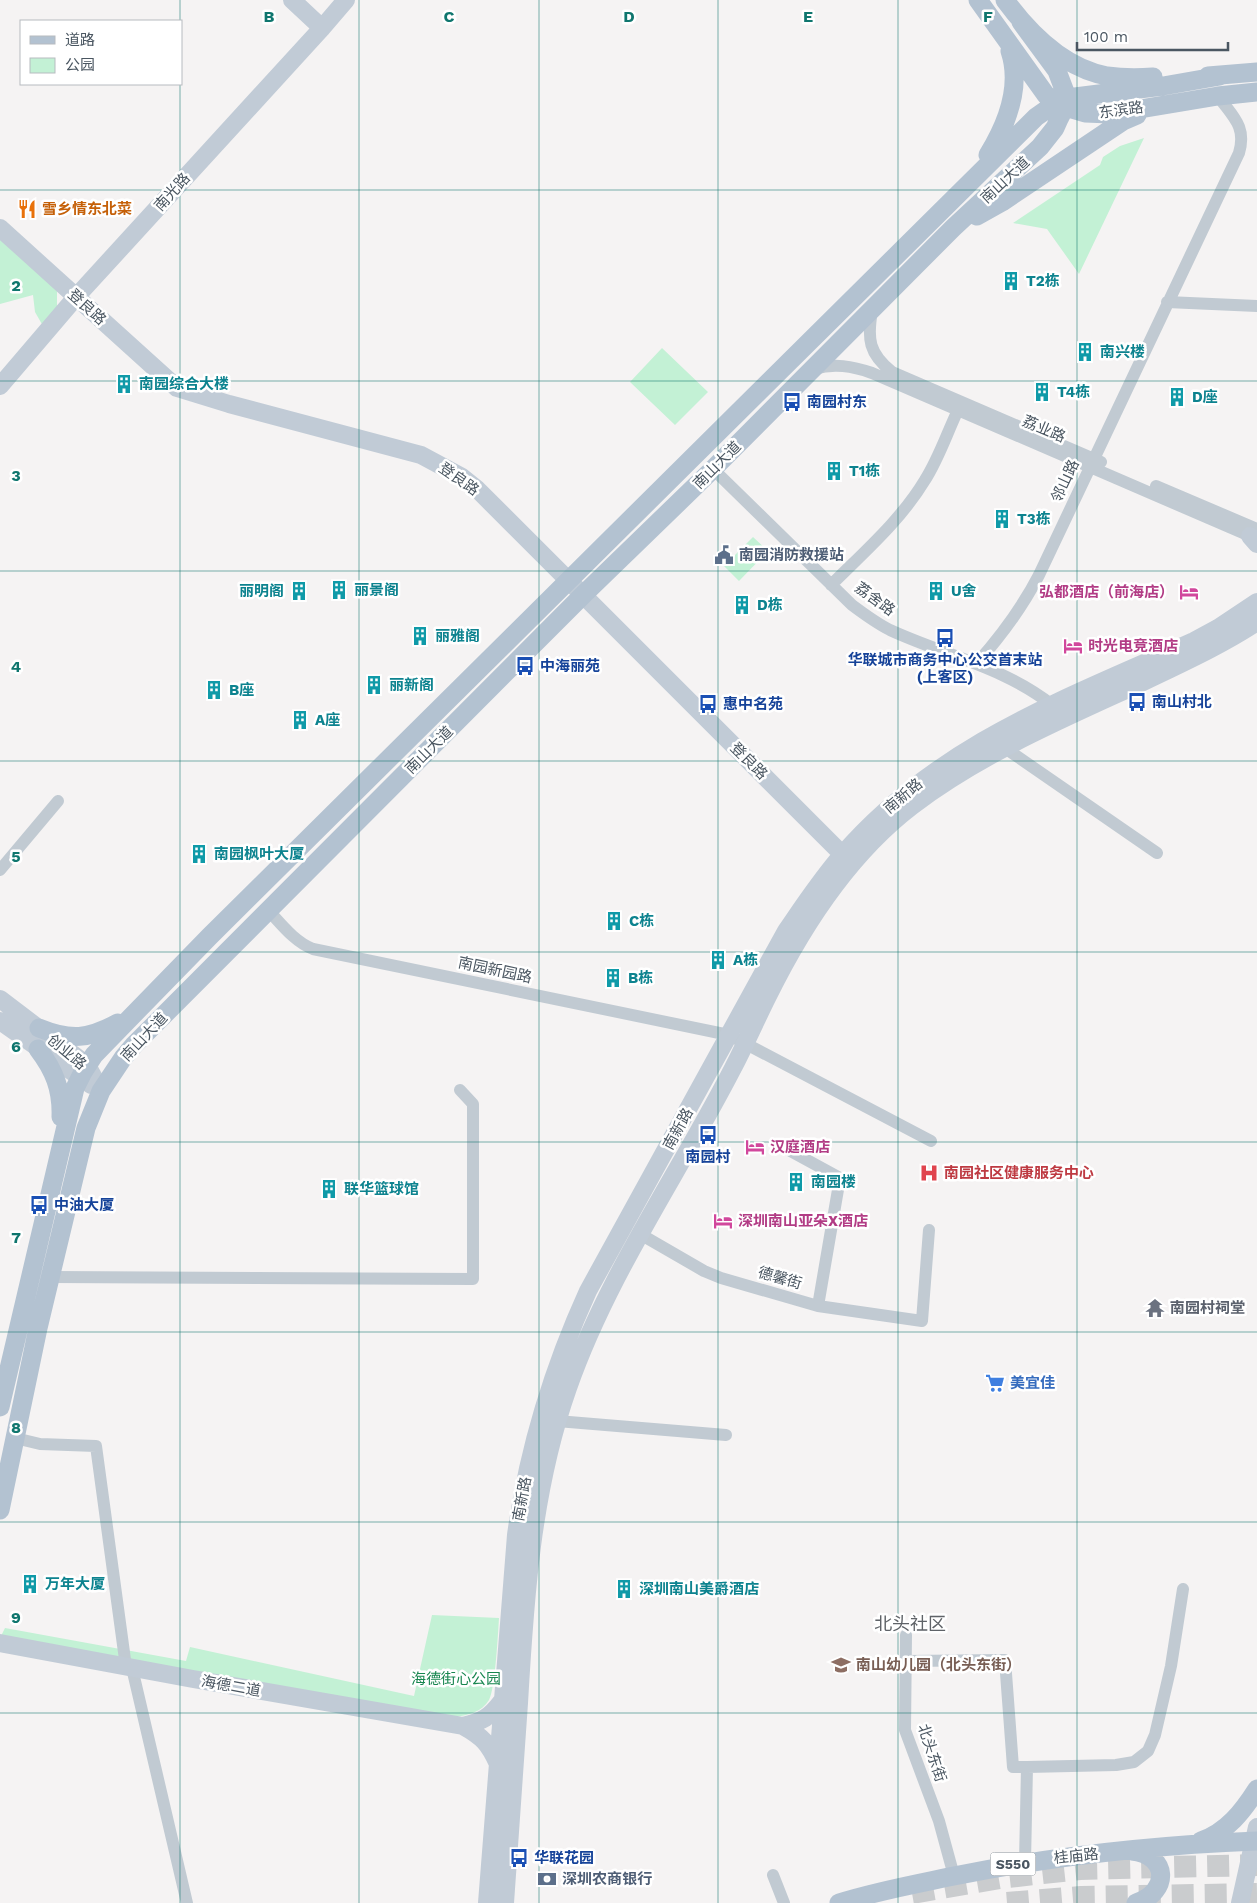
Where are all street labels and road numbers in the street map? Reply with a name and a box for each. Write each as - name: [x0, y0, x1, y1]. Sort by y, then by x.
- street label: 东滨路: [1097, 98, 1145, 122]
- street label: 南山大道: [977, 153, 1033, 207]
- street label: 南光路: [150, 169, 194, 215]
- street label: 登良路: [64, 285, 110, 329]
- street label: 荔业路: [1020, 412, 1068, 446]
- street label: 南山大道: [689, 437, 745, 493]
- street label: 邻山路: [1047, 457, 1083, 505]
- street label: 登良路: [435, 459, 483, 499]
- street label: 荔舍路: [852, 578, 898, 620]
- street label: 南山大道: [401, 722, 457, 778]
- street label: 登良路: [727, 739, 771, 783]
- street label: 南新路: [880, 775, 926, 817]
- street label: 南园新园路: [456, 953, 534, 987]
- street label: 南山大道: [117, 1009, 171, 1065]
- street label: 创业路: [44, 1031, 90, 1073]
- street label: 南新路: [659, 1105, 697, 1153]
- street label: 德馨街: [756, 1263, 804, 1293]
- street label: 南新路: [509, 1475, 535, 1523]
- street label: 海德二道: [200, 1672, 262, 1700]
- street label: 北头东街: [914, 1722, 950, 1784]
- street label: 桂庙路: [1053, 1845, 1099, 1867]
- road number: S550: [990, 1852, 1036, 1876]

